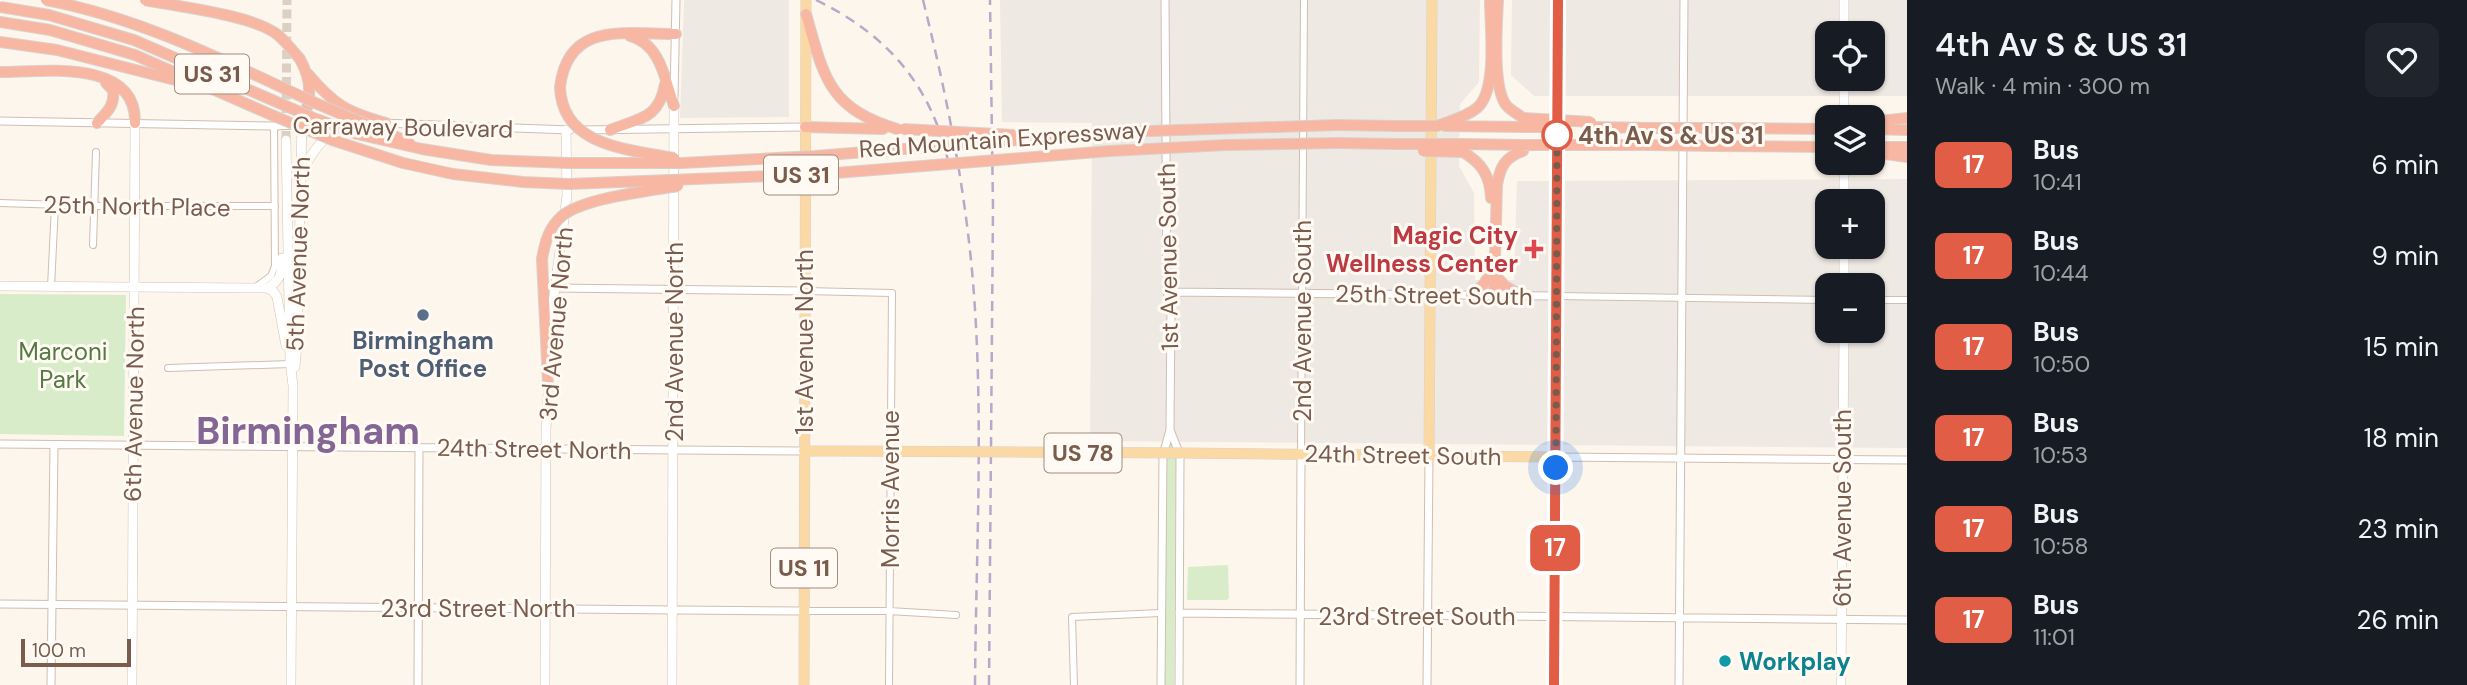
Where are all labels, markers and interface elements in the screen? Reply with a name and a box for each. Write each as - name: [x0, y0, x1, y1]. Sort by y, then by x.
- map controls: [1815, 21, 1885, 343]
- button: locate: [1815, 21, 1885, 91]
- text: 4th Av S & US 31: [1935, 23, 2188, 66]
- button: heart: [2365, 23, 2439, 97]
- road number: US 31: [175, 54, 249, 94]
- text: Walk · 4 min · 300 m: [1935, 71, 2150, 101]
- button: layers: [1815, 105, 1885, 175]
- street label: Carraway Boulevard: [292, 110, 514, 144]
- street label: Red Mountain Expressway: [858, 113, 1148, 165]
- marker: 4th Av S & US 31: [1542, 120, 1572, 150]
- place label: 4th Av S & US 31: [1578, 120, 1763, 151]
- text: Bus: [2033, 133, 2079, 167]
- text: 6 min: [2371, 148, 2439, 182]
- text: 17: [1963, 149, 1984, 180]
- street label: 5th Avenue North: [279, 156, 317, 352]
- road number: US 31: [764, 156, 838, 194]
- street label: 1st Avenue South: [1151, 163, 1185, 351]
- text: 10:41: [2033, 167, 2082, 197]
- street label: 25th North Place: [43, 189, 231, 223]
- button: +: [1815, 189, 1885, 259]
- street label: 2nd Avenue South: [1287, 220, 1318, 422]
- place label: Magic City Wellness Center: [1326, 220, 1519, 279]
- text: Bus: [2033, 224, 2079, 258]
- street label: 3rd Avenue North: [532, 226, 580, 422]
- marker: Magic City Wellness Center: [1524, 239, 1544, 259]
- text: 9 min: [2371, 239, 2439, 273]
- text: 17: [1963, 240, 1984, 271]
- street label: 2nd Avenue North: [659, 242, 690, 442]
- street label: 1st Avenue North: [789, 249, 820, 435]
- text: 10:44: [2033, 258, 2088, 288]
- button: −: [1815, 273, 1885, 343]
- street label: 25th Street South: [1335, 278, 1533, 312]
- street label: 6th Avenue North: [117, 306, 151, 502]
- marker: Birmingham Post Office: [415, 307, 431, 323]
- text: Bus: [2033, 315, 2079, 349]
- place label: Birmingham Post Office: [352, 325, 494, 384]
- text: 15 min: [2364, 330, 2439, 364]
- text: 17: [1963, 331, 1984, 362]
- park label: Marconi Park: [18, 336, 108, 395]
- text: 10:50: [2033, 349, 2090, 379]
- district label: Birmingham: [196, 406, 420, 456]
- text: Bus: [2033, 406, 2079, 440]
- street label: 6th Avenue South: [1827, 409, 1858, 607]
- street label: Morris Avenue: [875, 410, 906, 568]
- text: 18 min: [2364, 421, 2439, 455]
- text: 17: [1963, 422, 1984, 453]
- street label: 24th Street North: [436, 432, 632, 466]
- road number: US 78: [1044, 433, 1122, 472]
- street label: 24th Street South: [1304, 438, 1502, 472]
- text: 10:53: [2033, 440, 2088, 470]
- your location: [1538, 450, 1573, 485]
- text: Bus: [2033, 497, 2079, 531]
- text: 23 min: [2357, 512, 2439, 546]
- text: 17: [1963, 513, 1984, 544]
- line badge: 17: [1524, 525, 1586, 571]
- text: 10:58: [2033, 531, 2089, 561]
- text: 17: [1544, 532, 1566, 563]
- road number: US 11: [771, 548, 837, 588]
- text: Bus: [2033, 588, 2079, 622]
- street label: 23rd Street North: [380, 593, 576, 624]
- street label: 23rd Street South: [1318, 601, 1516, 632]
- text: 26 min: [2356, 603, 2439, 637]
- text: 17: [1963, 604, 1984, 635]
- text: 11:01: [2033, 622, 2075, 652]
- scale bar: [21, 636, 131, 668]
- text: 100 m: [32, 638, 86, 663]
- place label: Workplay: [1739, 646, 1851, 677]
- marker: Workplay: [1717, 653, 1733, 669]

